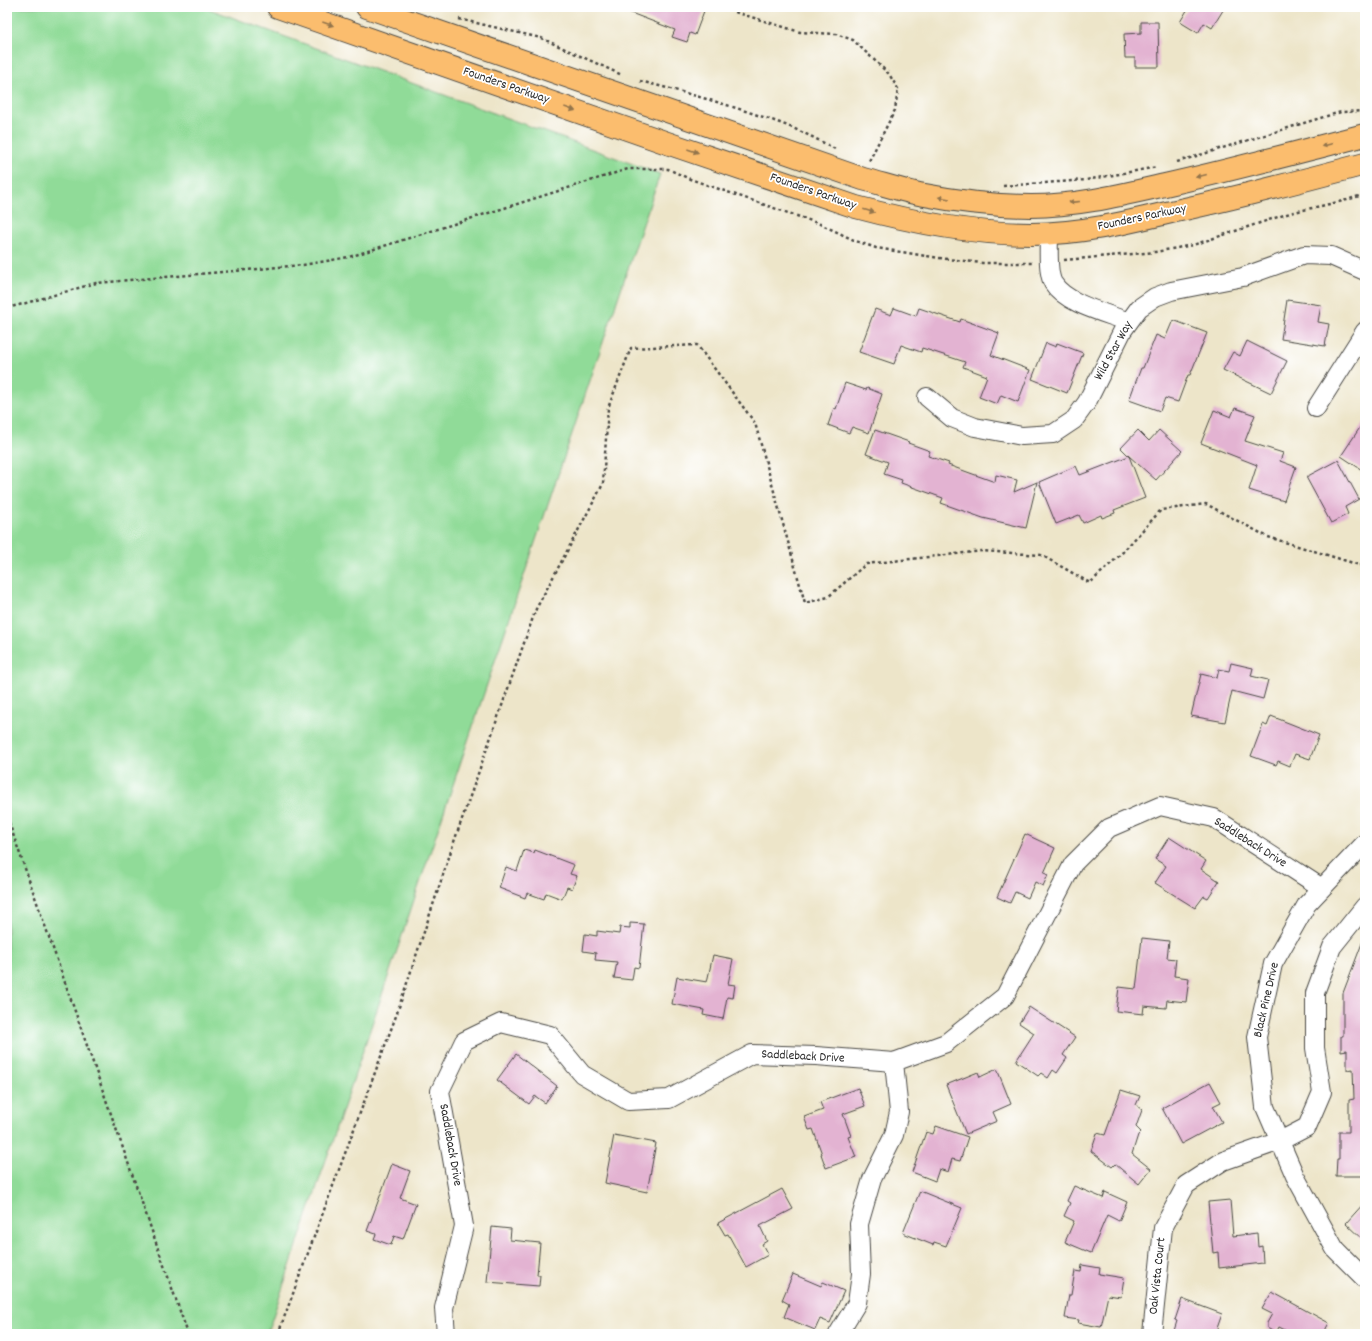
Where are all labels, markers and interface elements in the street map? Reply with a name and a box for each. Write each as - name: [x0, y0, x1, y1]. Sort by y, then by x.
- one-way arrow: [323, 22, 335, 28]
- street label: Founders Parkway: [460, 62, 552, 110]
- one-way arrow: [565, 106, 577, 112]
- one-way arrow: [1321, 142, 1333, 148]
- one-way arrow: [687, 149, 699, 155]
- street label: Founders Parkway: [767, 168, 859, 216]
- one-way arrow: [1195, 173, 1207, 179]
- one-way arrow: [938, 195, 950, 201]
- one-way arrow: [1068, 199, 1080, 206]
- street label: Founders Parkway: [1096, 199, 1189, 237]
- one-way arrow: [863, 208, 876, 214]
- street label: Wild Star Way: [1090, 317, 1138, 384]
- street label: Saddleback Drive: [1210, 813, 1291, 873]
- street label: Black Pine Drive: [1249, 960, 1285, 1040]
- street label: Saddleback Drive: [761, 1045, 845, 1069]
- street label: Saddleback Drive: [433, 1102, 467, 1188]
- street label: Oak Vista Court: [1145, 1236, 1172, 1315]

